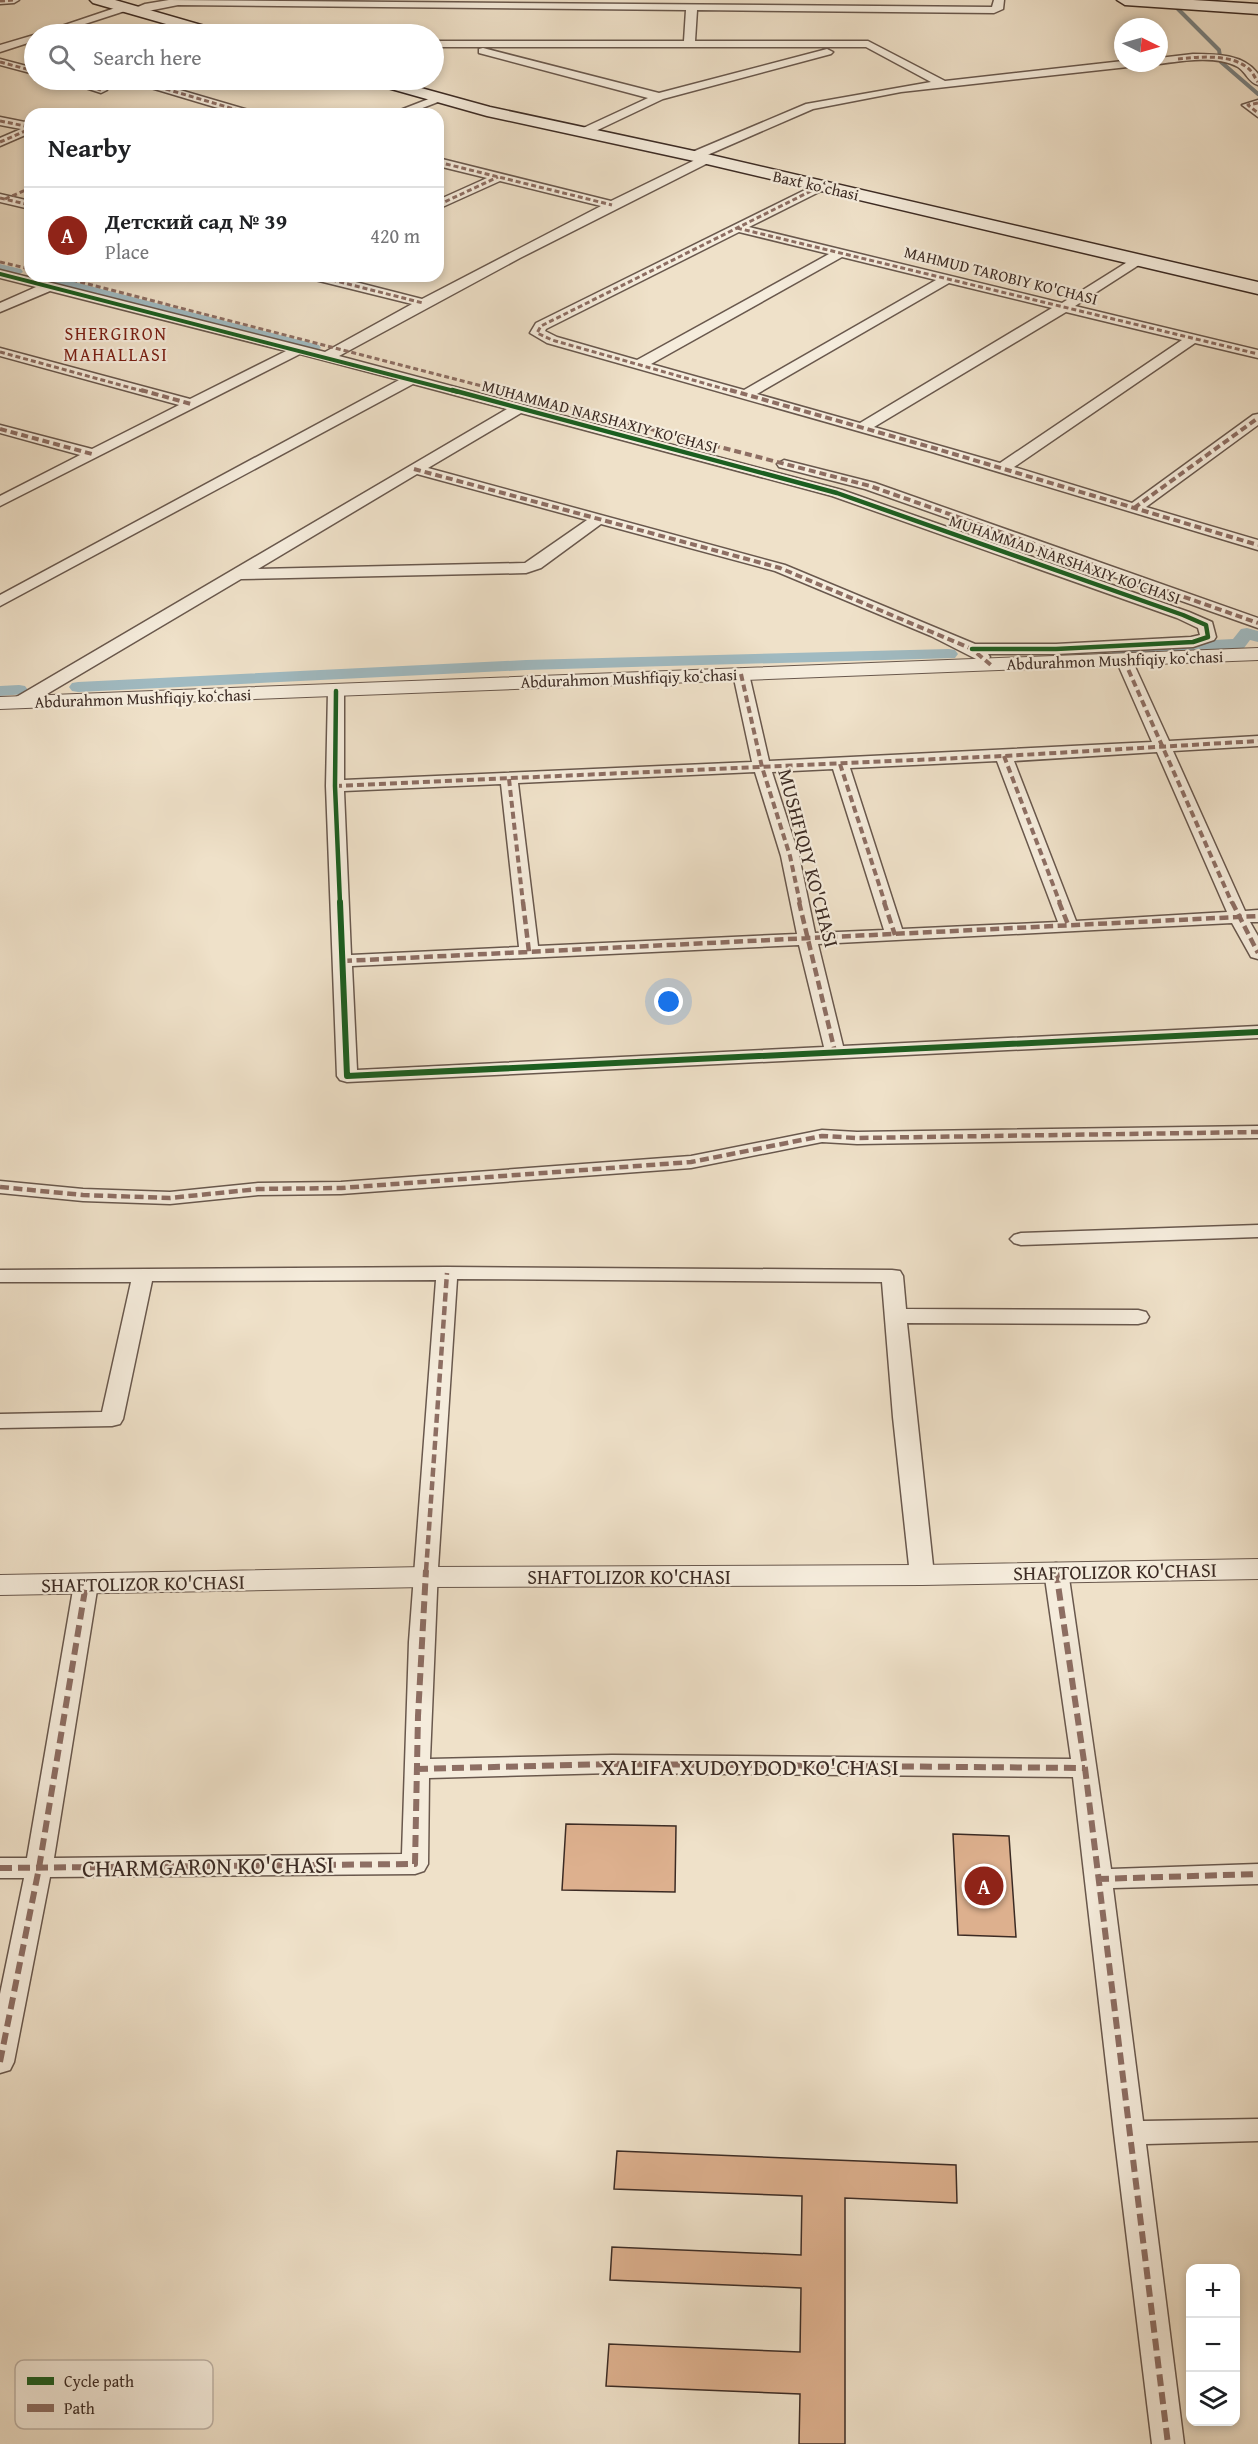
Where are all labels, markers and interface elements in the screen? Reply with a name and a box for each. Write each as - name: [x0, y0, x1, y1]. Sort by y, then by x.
- north arrow: [1114, 18, 1168, 72]
- search box: [24, 24, 444, 90]
- icon: search: [45, 41, 78, 74]
- text: Search here: [93, 41, 202, 73]
- text: Nearby: [48, 128, 131, 167]
- street label: Baxt koʻchasi: [771, 163, 862, 207]
- text: Детский сад № 39: [105, 205, 287, 237]
- text: A: [61, 221, 74, 250]
- text: 420 m: [370, 221, 420, 250]
- text: Place: [105, 237, 149, 266]
- street label: MAHMUD TAROBIY KO'CHASI: [902, 239, 1100, 311]
- district label: SHERGIRON MAHALLASI: [64, 320, 168, 368]
- street label: MUHAMMAD NARSHAXIY KO'CHASI: [479, 373, 721, 459]
- street label: MUHAMMAD NARSHAXIY KO'CHASI: [946, 508, 1184, 610]
- street label: Abdurahmon Mushfiqiy koʻchasi: [1006, 644, 1224, 676]
- street label: Abdurahmon Mushfiqiy koʻchasi: [520, 662, 738, 694]
- street label: Abdurahmon Mushfiqiy koʻchasi: [34, 682, 252, 714]
- street label: MUSHFIQIY KO'CHASI: [771, 765, 847, 951]
- your location: [654, 987, 683, 1016]
- street label: SHAFTOLIZOR KO'CHASI: [1013, 1555, 1217, 1587]
- street label: SHAFTOLIZOR KO'CHASI: [527, 1562, 731, 1591]
- street label: SHAFTOLIZOR KO'CHASI: [41, 1567, 245, 1599]
- street label: XALIFA XUDOYDOD KO'CHASI: [601, 1749, 899, 1784]
- street label: CHARMGARON KO'CHASI: [82, 1846, 334, 1886]
- pin: A: [964, 1864, 1004, 1908]
- map controls: [1186, 2264, 1240, 2426]
- button: +: [1186, 2264, 1240, 2318]
- button: −: [1186, 2318, 1240, 2372]
- legend: [15, 2360, 213, 2429]
- text: Cycle path: [64, 2369, 134, 2393]
- button: layers: [1186, 2372, 1240, 2426]
- text: Path: [64, 2396, 95, 2420]

